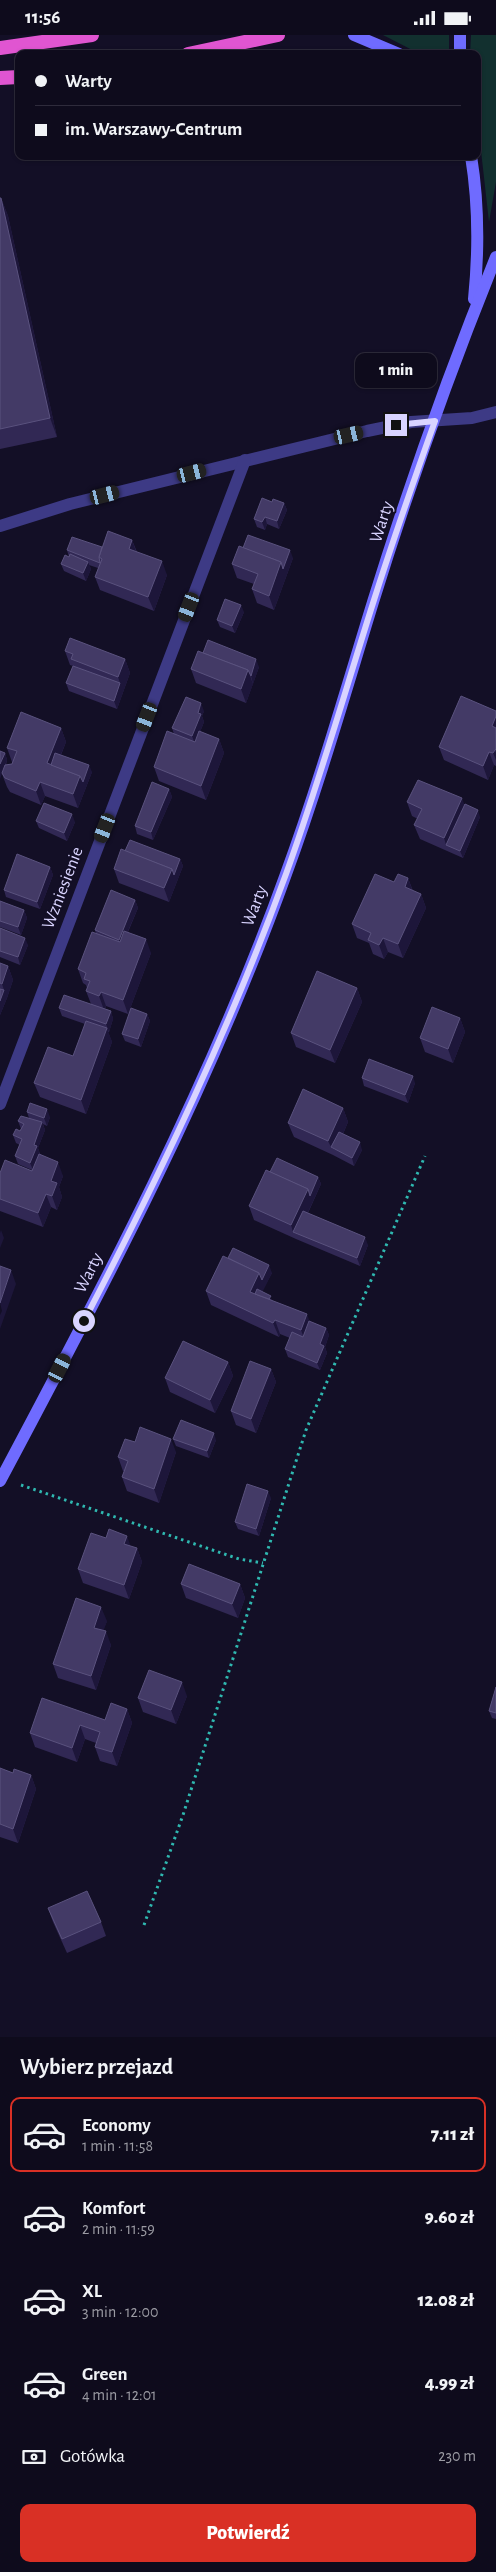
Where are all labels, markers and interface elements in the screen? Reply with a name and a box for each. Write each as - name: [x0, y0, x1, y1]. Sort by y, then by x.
- text: 11:56: [25, 8, 60, 27]
- text: Warty: [65, 72, 112, 91]
- text: im. Warszawy-Centrum: [65, 120, 242, 139]
- callout: 1 min: [355, 353, 437, 387]
- text: 1 min: [379, 362, 413, 378]
- route end: [385, 414, 407, 436]
- car: [332, 424, 365, 446]
- car: [175, 462, 208, 484]
- car: [88, 484, 121, 506]
- street label: Warty: [367, 499, 397, 545]
- car: [176, 590, 201, 624]
- car: [134, 700, 159, 734]
- car: [92, 811, 117, 845]
- street label: Wzniesienie: [39, 845, 87, 931]
- street label: Warty: [239, 883, 271, 929]
- street label: Warty: [71, 1250, 107, 1296]
- route start: [73, 1310, 95, 1332]
- car: [46, 1351, 73, 1385]
- text: Wybierz przejazd: [20, 2056, 173, 2078]
- icon: car: [22, 2112, 67, 2157]
- text: Economy: [82, 2116, 151, 2135]
- text: 7.11 zł: [431, 2125, 474, 2144]
- text: 1 min · 11:58: [82, 2138, 153, 2154]
- icon: car: [22, 2195, 67, 2240]
- text: Komfort: [82, 2199, 146, 2218]
- text: 9.60 zł: [425, 2208, 474, 2227]
- text: 2 min · 11:59: [82, 2221, 155, 2237]
- icon: car: [22, 2278, 67, 2323]
- text: XL: [82, 2282, 102, 2301]
- text: 12.08 zł: [418, 2291, 474, 2310]
- text: 3 min · 12:00: [82, 2304, 158, 2320]
- icon: car: [22, 2361, 67, 2406]
- text: Green: [82, 2365, 128, 2384]
- text: 4.99 zł: [425, 2374, 474, 2393]
- text: 4 min · 12:01: [82, 2387, 157, 2403]
- icon: cash: [20, 2443, 48, 2471]
- text: Gotówka: [60, 2447, 125, 2466]
- text: 230 m: [438, 2448, 476, 2464]
- button: Potwierdź: [20, 2504, 476, 2562]

